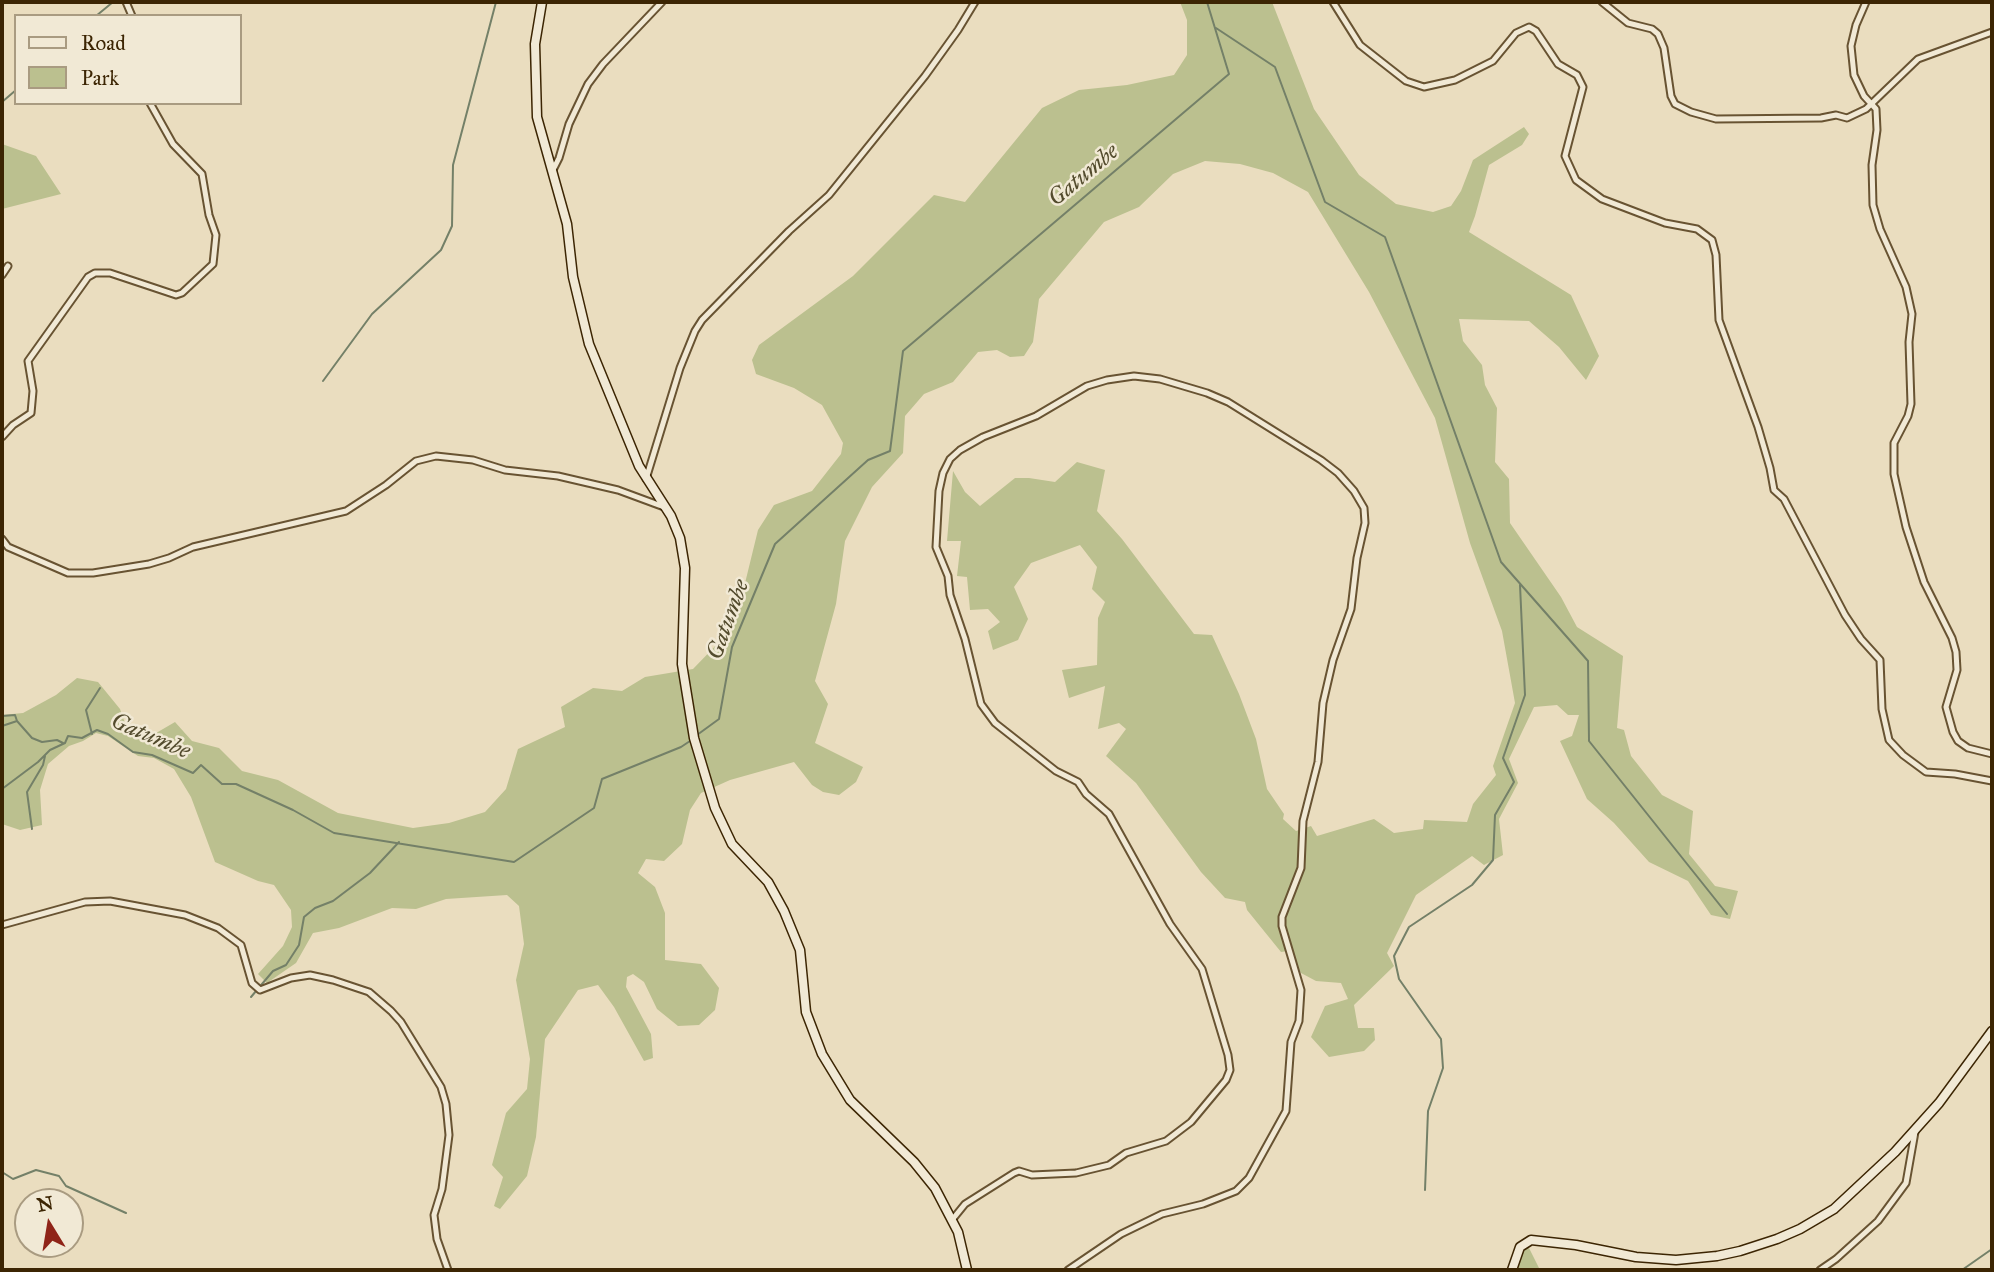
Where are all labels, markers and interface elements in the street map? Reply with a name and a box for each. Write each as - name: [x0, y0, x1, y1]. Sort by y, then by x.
- legend: [14, 14, 242, 105]
- text: Road: [81, 30, 126, 56]
- text: Park: [81, 65, 119, 91]
- water label: Gatumbe: [1043, 139, 1125, 213]
- water label: Gatumbe: [702, 576, 756, 664]
- water label: Gatumbe: [106, 708, 194, 766]
- north arrow: [14, 1188, 84, 1258]
- text: N: [35, 1191, 55, 1217]

